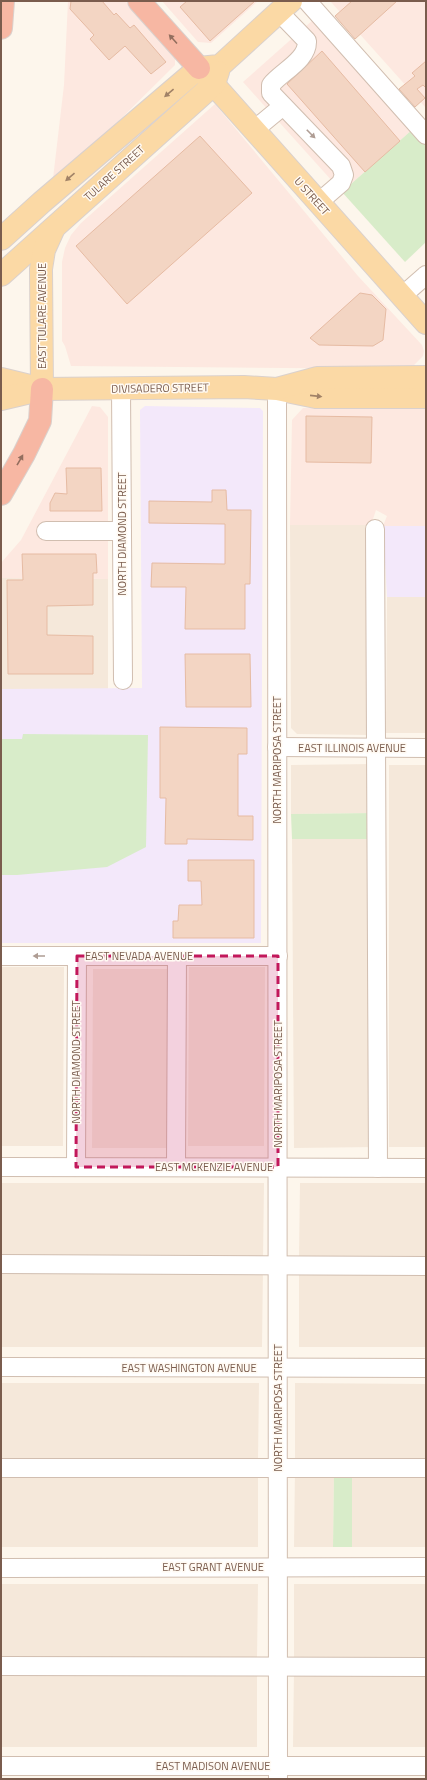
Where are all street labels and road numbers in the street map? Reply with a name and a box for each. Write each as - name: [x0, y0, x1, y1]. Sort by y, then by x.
- street label: TULARE STREET: [80, 141, 148, 205]
- street label: U STREET: [291, 174, 333, 219]
- street label: EAST TULARE AVENUE: [34, 263, 50, 369]
- street label: DIVISADERO STREET: [111, 379, 209, 397]
- street label: NORTH DIAMOND STREET: [114, 472, 130, 596]
- street label: NORTH MARIPOSA STREET: [269, 696, 285, 824]
- street label: EAST ILLINOIS AVENUE: [298, 740, 406, 756]
- street label: EAST NEVADA AVENUE: [85, 948, 193, 964]
- street label: NORTH DIAMOND STREET: [68, 1000, 84, 1124]
- street label: NORTH MARIPOSA STREET: [270, 1020, 286, 1148]
- street label: EAST MCKENZIE AVENUE: [155, 1159, 273, 1175]
- street label: NORTH MARIPOSA STREET: [270, 1344, 286, 1472]
- street label: EAST WASHINGTON AVENUE: [121, 1360, 257, 1376]
- street label: EAST GRANT AVENUE: [162, 1559, 264, 1575]
- street label: EAST MADISON AVENUE: [156, 1758, 270, 1774]

